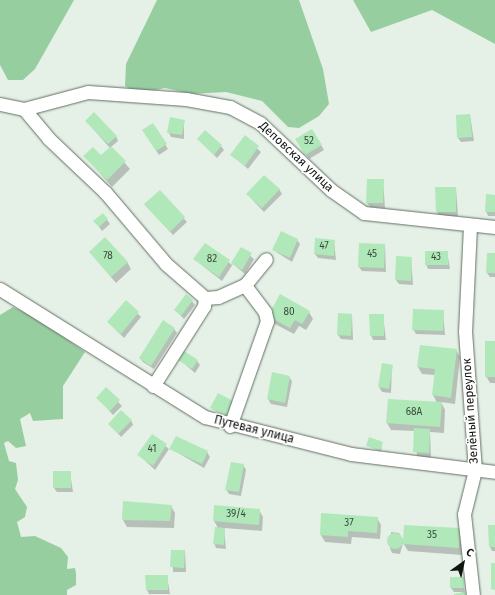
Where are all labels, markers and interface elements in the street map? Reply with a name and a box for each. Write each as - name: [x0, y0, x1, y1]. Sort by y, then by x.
- street label: Деповская улица: [256, 119, 336, 195]
- house number: 52: [304, 136, 314, 148]
- house number: 47: [319, 241, 329, 253]
- house number: 45: [367, 249, 377, 261]
- house number: 78: [103, 251, 113, 263]
- house number: 43: [431, 252, 441, 264]
- house number: 82: [207, 254, 217, 266]
- house number: 80: [283, 307, 295, 319]
- street label: Зелёный переулок: [460, 358, 482, 464]
- house number: 68А: [406, 407, 422, 419]
- street label: Путевая улица: [212, 413, 296, 447]
- house number: 41: [147, 444, 157, 456]
- house number: 39/4: [226, 509, 246, 521]
- house number: 37: [344, 518, 354, 530]
- house number: 35: [427, 530, 437, 542]
- north arrow: [443, 543, 483, 583]
- text: С: [464, 545, 476, 560]

